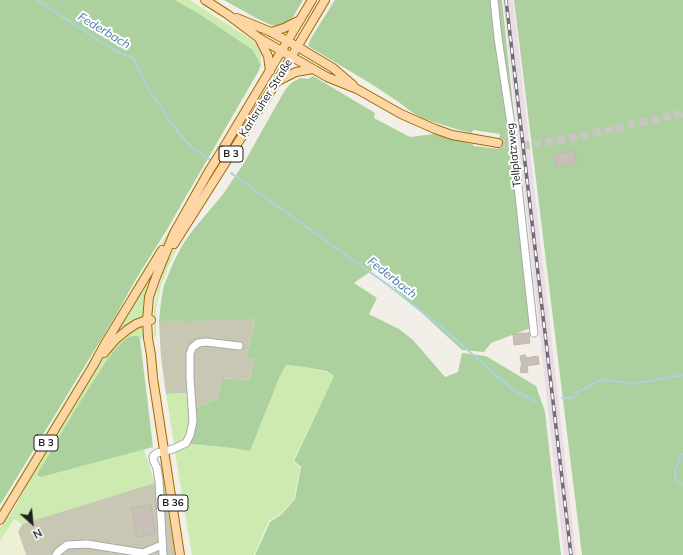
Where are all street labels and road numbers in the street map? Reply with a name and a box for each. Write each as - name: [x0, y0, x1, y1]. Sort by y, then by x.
- street label: Karlsruher Straße: [237, 57, 295, 139]
- street label: Tellplatzweg: [504, 122, 524, 188]
- road number: B 3: [219, 146, 243, 162]
- road number: B 3: [34, 435, 58, 451]
- road number: B 36: [158, 495, 188, 511]

